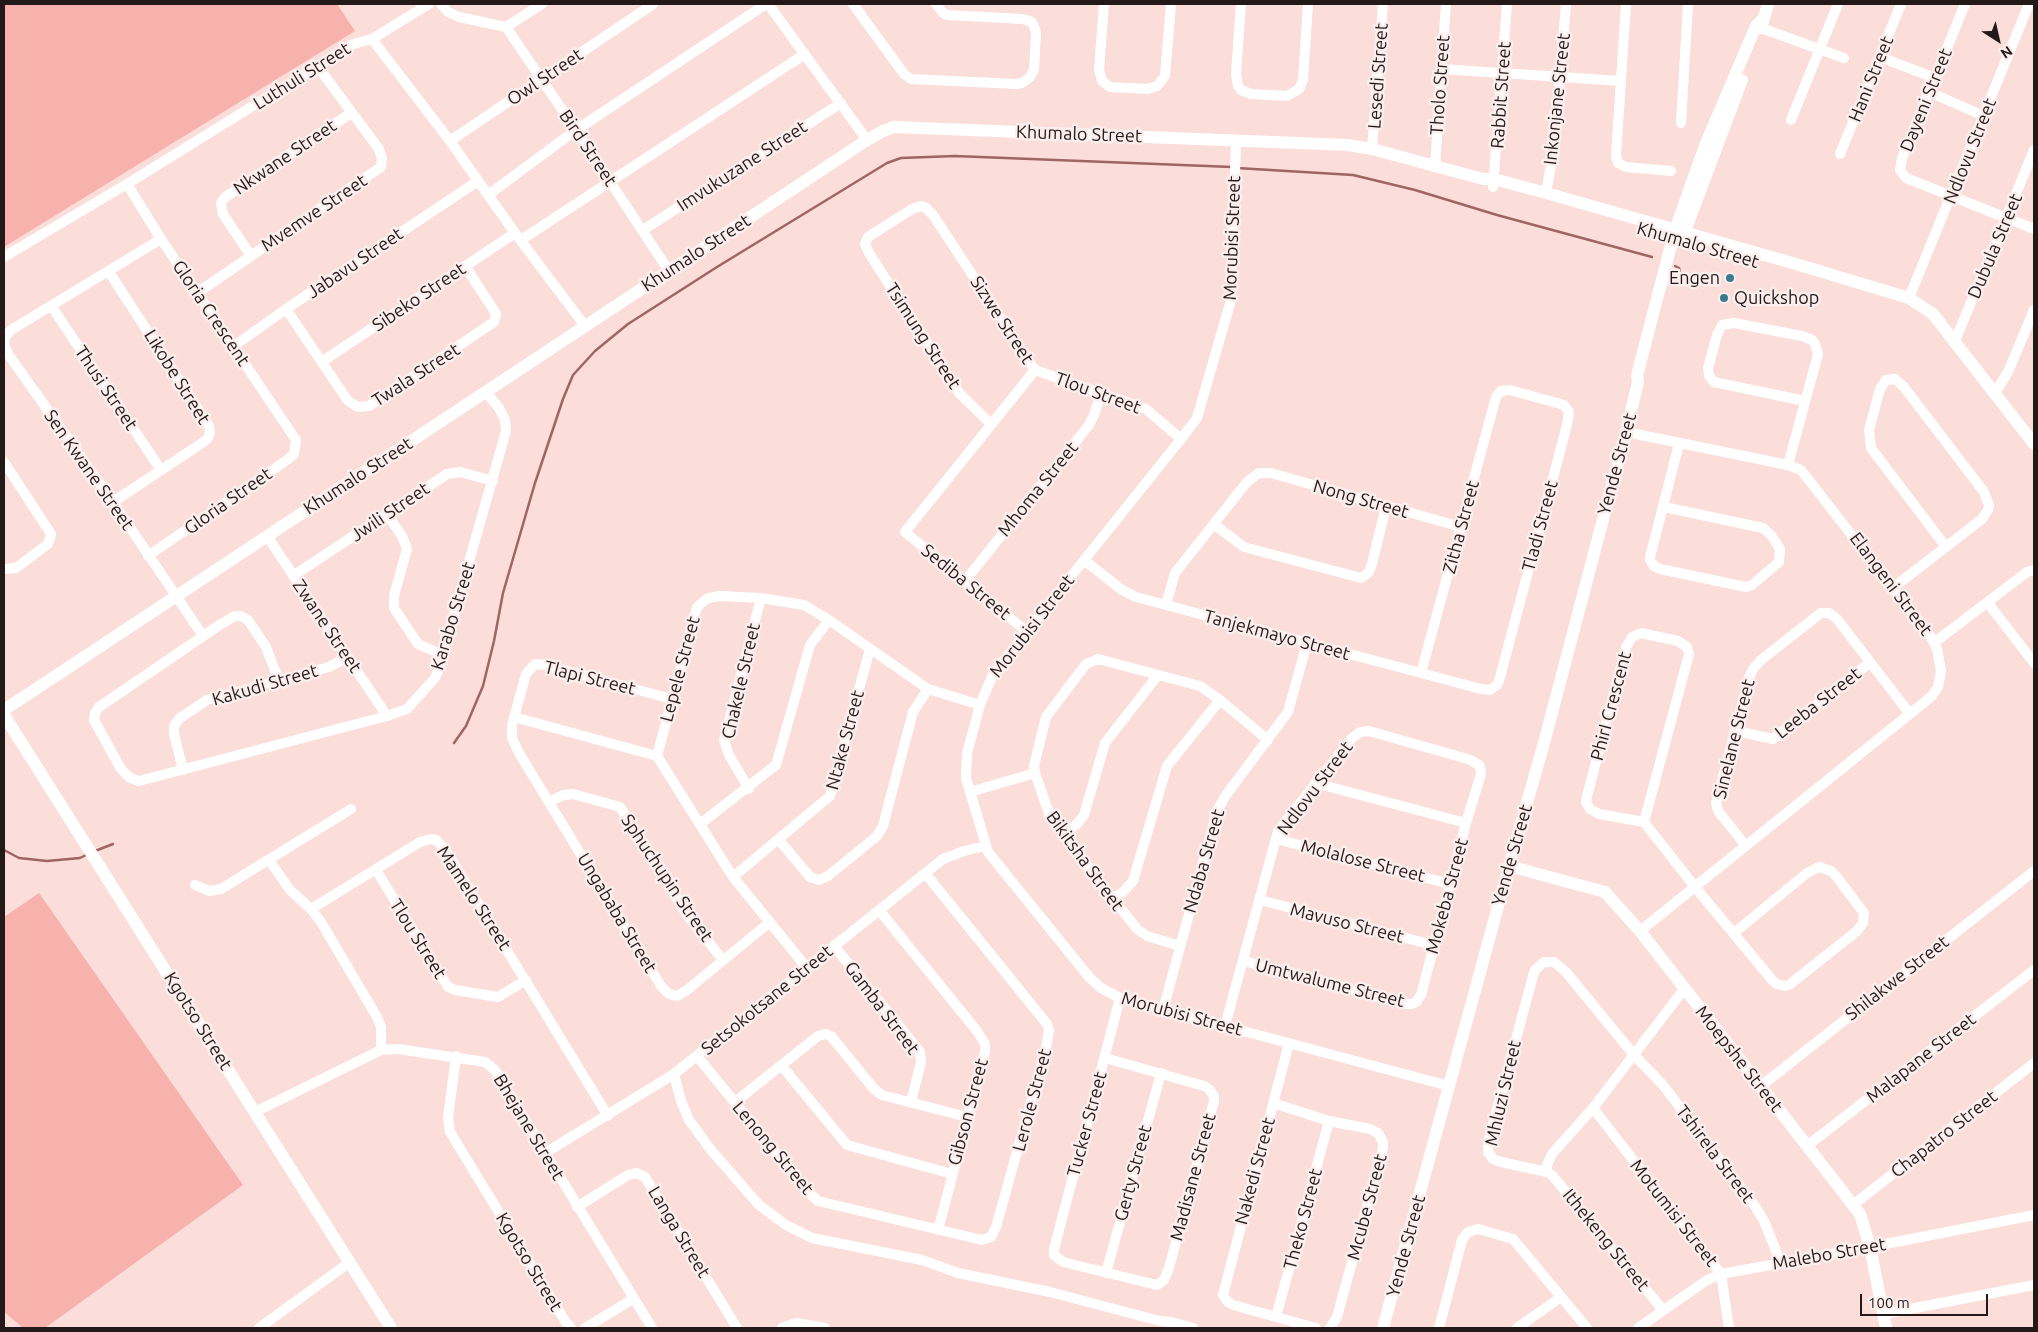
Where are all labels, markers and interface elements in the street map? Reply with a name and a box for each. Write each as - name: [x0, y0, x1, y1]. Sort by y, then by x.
- north arrow: [1973, 15, 2023, 65]
- street label: Lesedi Street: [1364, 22, 1392, 130]
- street label: Inkonjane Street: [1539, 32, 1575, 166]
- street label: Hani Street: [1844, 33, 1898, 125]
- street label: Tholo Street: [1426, 34, 1454, 136]
- street label: Luthuli Street: [249, 38, 355, 114]
- street label: Rabbit Street: [1486, 41, 1516, 149]
- text: N: [1998, 43, 2015, 62]
- street label: Owl Street: [503, 44, 587, 110]
- street label: Dayeni Street: [1895, 45, 1957, 155]
- street label: Ndlovu Street: [1939, 95, 2001, 207]
- street label: Bird Street: [555, 106, 621, 190]
- street label: Nkwane Street: [229, 115, 341, 199]
- street label: Imvukuzane Street: [673, 116, 811, 216]
- street label: Khumalo Street: [1016, 121, 1142, 147]
- street label: Mvemve Street: [257, 170, 371, 256]
- street label: Morubisi Street: [1219, 175, 1245, 301]
- street label: Dubula Street: [1963, 190, 2027, 302]
- street label: Khumalo Street: [637, 210, 755, 296]
- street label: Khumalo Street: [1634, 217, 1762, 273]
- street label: Jabavu Street: [303, 223, 407, 303]
- street label: Gloria Crescent: [168, 256, 254, 370]
- street label: Sibeko Street: [368, 258, 470, 336]
- place label: Engen: [1669, 267, 1720, 289]
- street label: Sizwe Street: [966, 272, 1038, 368]
- marker: Engen: [1724, 272, 1736, 284]
- street label: Tsimung Street: [881, 279, 965, 393]
- place label: Quickshop: [1734, 287, 1819, 309]
- marker: Quickshop: [1718, 292, 1730, 304]
- street label: Likobe Street: [139, 326, 215, 428]
- street label: Twala Street: [368, 339, 464, 411]
- street label: Thusi Street: [70, 342, 142, 434]
- street label: Tlou Street: [1052, 367, 1144, 419]
- street label: Sen Kwane Street: [39, 406, 139, 534]
- street label: Yende Street: [1593, 411, 1641, 517]
- street label: Khumalo Street: [299, 433, 417, 519]
- street label: Mhoma Street: [993, 437, 1083, 541]
- street label: Gloria Street: [180, 463, 276, 539]
- street label: Nong Street: [1311, 475, 1411, 523]
- street label: Jwili Street: [346, 478, 434, 546]
- street label: Zitha Street: [1438, 478, 1484, 576]
- street label: Tladi Street: [1517, 478, 1563, 574]
- street label: Elangeni Street: [1845, 528, 1937, 640]
- street label: Sediba Street: [917, 539, 1015, 625]
- street label: Karabo Street: [426, 559, 480, 673]
- street label: Morubisi Street: [985, 570, 1079, 682]
- street label: Zwane Street: [288, 575, 366, 677]
- street label: Tanjekmayo Street: [1201, 605, 1353, 665]
- street label: Lepele Street: [656, 614, 704, 724]
- street label: Chakele Street: [717, 621, 765, 741]
- street label: PhirI Crescent: [1586, 649, 1636, 763]
- street label: Tlapi Street: [542, 656, 638, 700]
- street label: Kakudi Street: [210, 660, 320, 710]
- street label: Leeba Street: [1771, 663, 1865, 743]
- street label: Sinelane Street: [1709, 677, 1759, 801]
- street label: Ntake Street: [821, 688, 869, 792]
- street label: Ndlovu Street: [1273, 737, 1357, 839]
- street label: Yende Street: [1487, 802, 1537, 908]
- street label: Bikitsha Street: [1042, 807, 1128, 915]
- street label: Ndaba Street: [1179, 807, 1229, 915]
- street label: Sphuchupin Street: [616, 810, 718, 946]
- street label: Molalose Street: [1299, 835, 1427, 887]
- street label: Mokeba Street: [1421, 836, 1473, 956]
- street label: Mamelo Street: [432, 842, 516, 954]
- street label: Ungababa Street: [573, 849, 661, 977]
- street label: Tlou Street: [385, 895, 451, 983]
- street label: Mavuso Street: [1288, 898, 1406, 948]
- street label: Shilakwe Street: [1841, 931, 1953, 1025]
- street label: Setsokotsane Street: [697, 940, 837, 1060]
- street label: Umtwalume Street: [1253, 954, 1407, 1012]
- street label: Gamba Street: [840, 957, 924, 1059]
- street label: Kgotso Street: [159, 968, 237, 1074]
- street label: Morubisi Street: [1119, 987, 1245, 1041]
- street label: Moepshe Street: [1691, 1002, 1787, 1116]
- street label: Malapane Street: [1862, 1008, 1980, 1108]
- street label: Mhluzi Street: [1480, 1038, 1526, 1148]
- street label: Lerole Street: [1008, 1046, 1056, 1154]
- street label: Gibson Street: [943, 1056, 993, 1168]
- street label: Tucker Street: [1063, 1069, 1111, 1179]
- street label: Bhejane Street: [489, 1070, 569, 1184]
- street label: Chapatro Street: [1886, 1086, 2002, 1182]
- street label: Lenong Street: [728, 1097, 818, 1199]
- street label: Tshirela Street: [1671, 1101, 1759, 1207]
- street label: Madisane Street: [1166, 1111, 1220, 1243]
- street label: Nakedi Street: [1230, 1115, 1280, 1227]
- street label: Gerty Street: [1110, 1122, 1156, 1224]
- street label: Mcube Street: [1342, 1151, 1392, 1263]
- street label: Motumisi Street: [1625, 1155, 1723, 1271]
- street label: Theko Street: [1279, 1166, 1327, 1272]
- street label: Langa Street: [643, 1182, 715, 1282]
- street label: Ithekeng Street: [1558, 1184, 1654, 1296]
- street label: Yende Street: [1382, 1193, 1430, 1299]
- street label: Kgotso Street: [491, 1209, 567, 1315]
- street label: Malebo Street: [1771, 1233, 1887, 1275]
- scale bar: [1863, 1284, 1990, 1316]
- text: 100 m: [1868, 1294, 1910, 1311]

